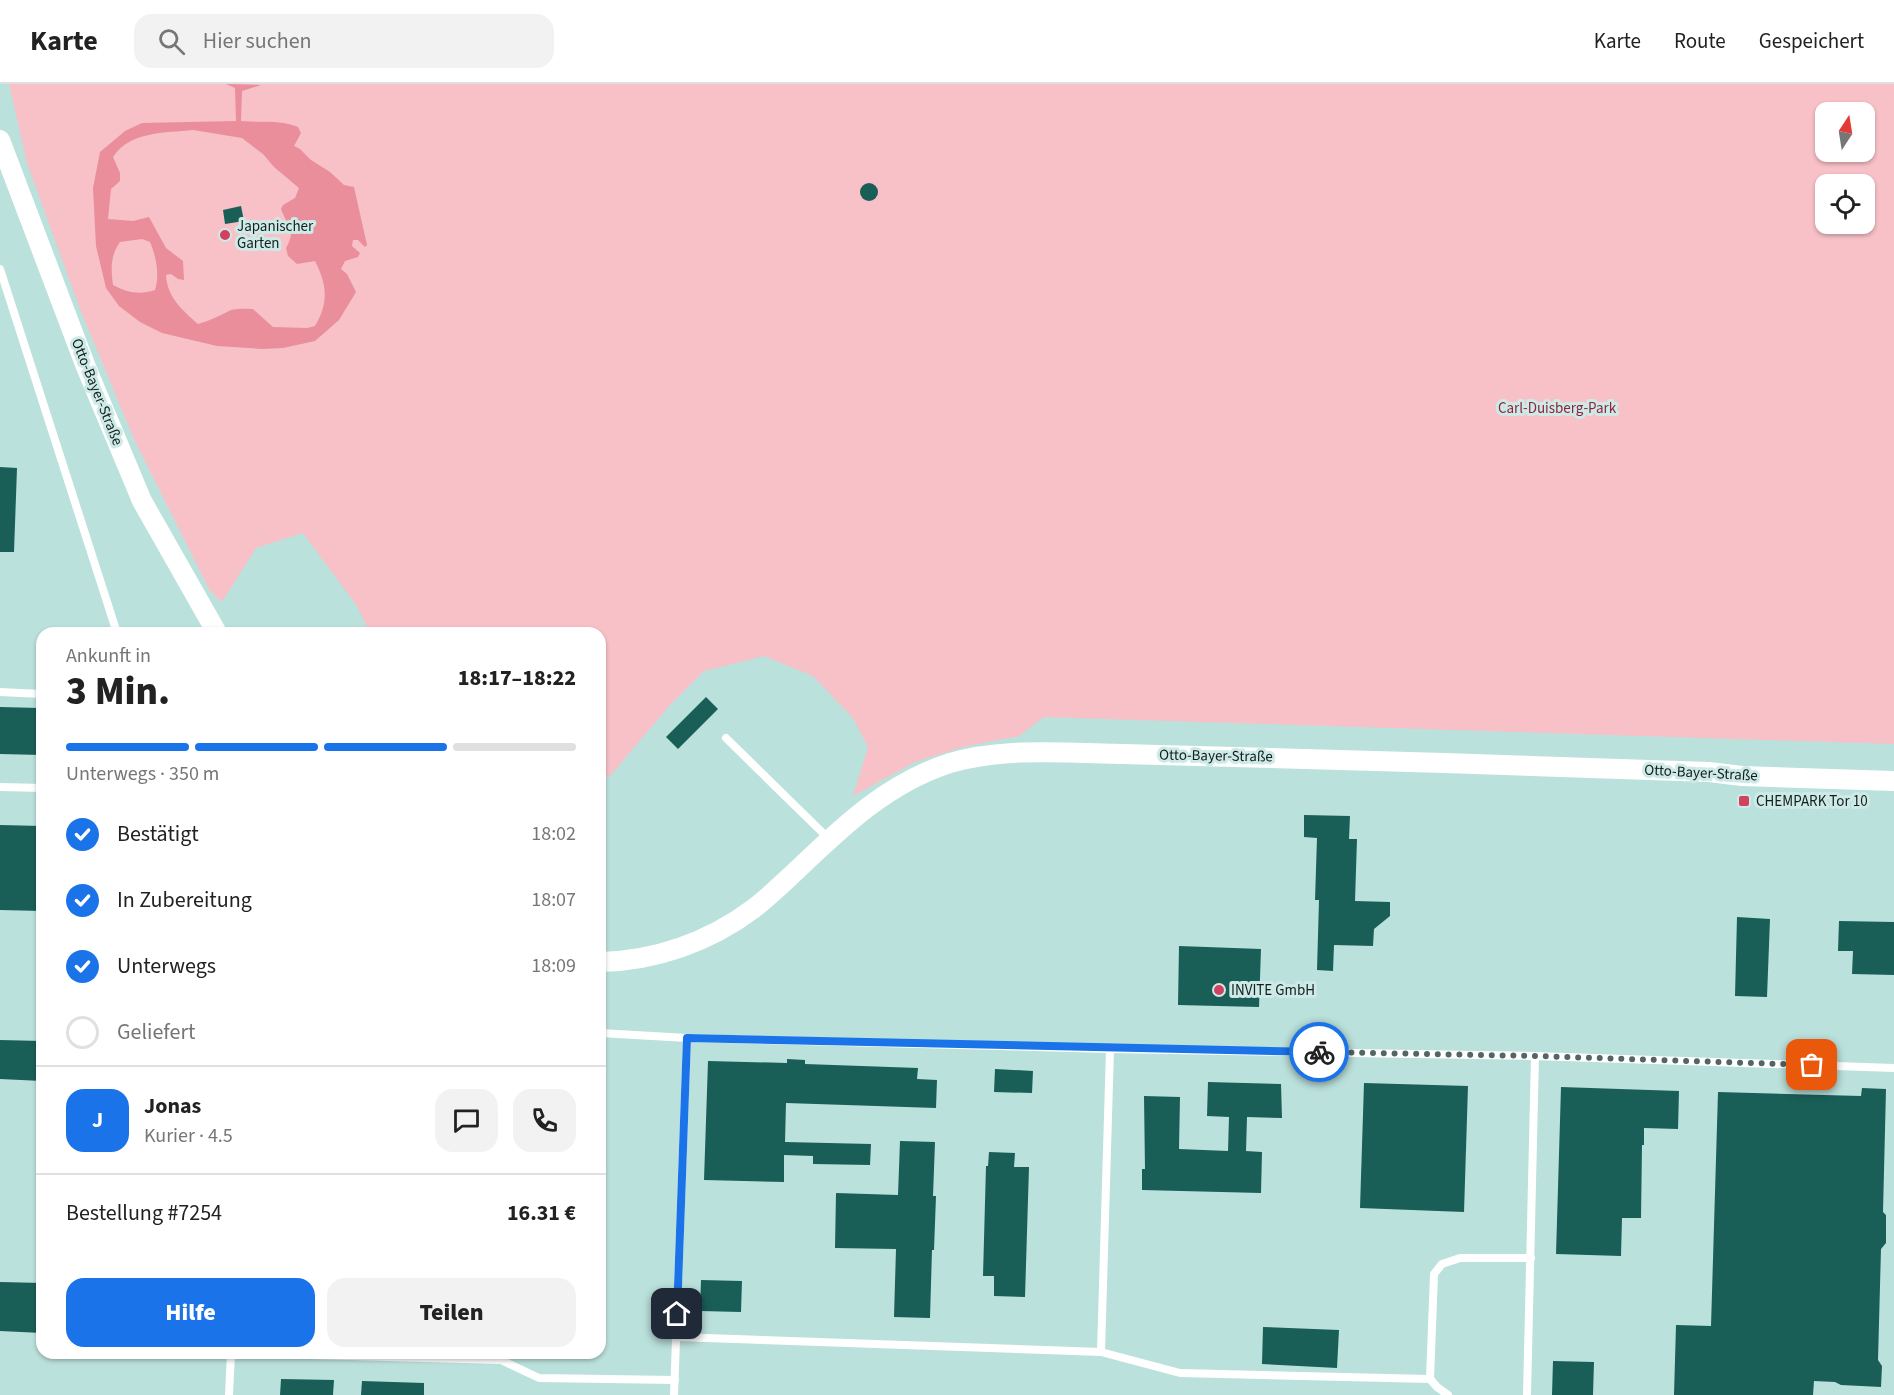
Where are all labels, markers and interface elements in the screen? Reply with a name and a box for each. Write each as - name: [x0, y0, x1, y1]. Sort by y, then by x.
- search box: [134, 14, 554, 68]
- text: Karte: [30, 21, 98, 61]
- icon: search: [155, 25, 188, 58]
- text: Hier suchen: [203, 25, 312, 57]
- text: Karte: [1594, 26, 1641, 56]
- text: Route: [1674, 26, 1726, 56]
- text: Gespeichert: [1759, 26, 1864, 56]
- north arrow: [1815, 102, 1875, 162]
- map controls: [1815, 102, 1875, 234]
- button: locate: [1815, 174, 1875, 234]
- place label: Japanischer Garten: [237, 216, 314, 254]
- marker: Japanischer Garten: [218, 228, 232, 242]
- street label: Otto-Bayer-Straße: [66, 335, 128, 449]
- park label: Carl-Duisberg-Park: [1498, 398, 1617, 419]
- text: Ankunft in: [66, 642, 151, 670]
- text: 18:17–18:22: [458, 662, 576, 694]
- text: 3 Min.: [66, 664, 170, 720]
- street label: Otto-Bayer-Straße: [1159, 745, 1273, 767]
- text: Unterwegs · 350 m: [66, 760, 219, 788]
- street label: Otto-Bayer-Straße: [1644, 760, 1758, 786]
- place label: CHEMPARK Tor 10: [1756, 791, 1868, 812]
- marker: CHEMPARK Tor 10: [1737, 794, 1751, 808]
- icon: check: [66, 818, 99, 851]
- text: Bestätigt: [117, 818, 199, 850]
- text: 18:02: [531, 820, 576, 848]
- icon: check: [66, 884, 99, 917]
- text: In Zubereitung: [117, 884, 252, 916]
- text: 18:07: [531, 886, 576, 914]
- icon: check: [66, 950, 99, 983]
- text: Unterwegs: [117, 950, 216, 982]
- text: 18:09: [531, 952, 576, 980]
- place label: INVITE GmbH: [1231, 980, 1315, 1001]
- marker: INVITE GmbH: [1212, 983, 1226, 997]
- text: Geliefert: [117, 1016, 196, 1048]
- courier: [1289, 1022, 1349, 1082]
- icon: bike: [1303, 1036, 1336, 1069]
- pin: [1786, 1039, 1837, 1090]
- icon: bag: [1795, 1048, 1828, 1081]
- button: chat: [435, 1089, 498, 1152]
- button: phone: [513, 1089, 576, 1152]
- text: Jonas: [144, 1090, 201, 1122]
- text: J: [92, 1104, 103, 1136]
- text: Kurier · 4.5: [144, 1122, 233, 1150]
- text: Bestellung #7254: [66, 1197, 222, 1229]
- text: 16.31 €: [507, 1197, 576, 1229]
- button: Hilfe: [66, 1278, 315, 1347]
- button: Teilen: [327, 1278, 576, 1347]
- pin: [651, 1288, 702, 1339]
- icon: home: [660, 1297, 693, 1330]

